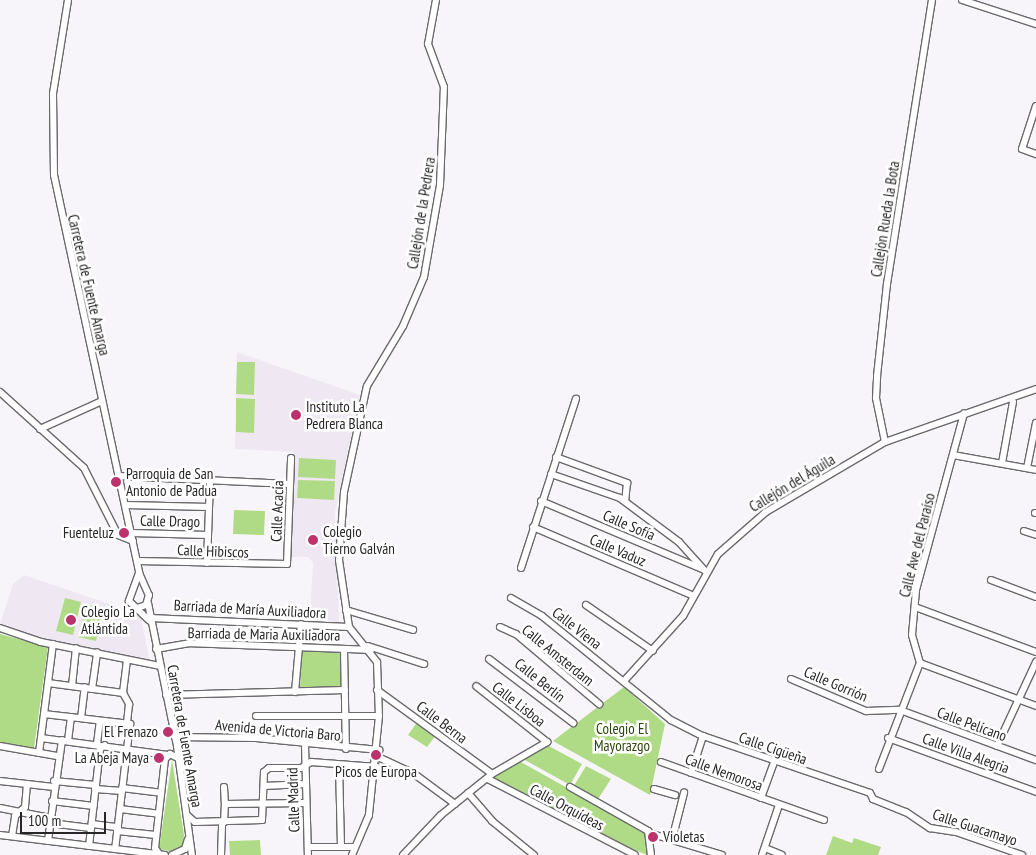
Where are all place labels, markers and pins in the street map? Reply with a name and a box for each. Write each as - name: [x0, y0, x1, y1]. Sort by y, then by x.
- place label: Instituto La Pedrera Blanca: [306, 397, 383, 432]
- marker: Instituto La Pedrera Blanca: [290, 409, 302, 421]
- place label: Parroquia de San Antonio de Padua: [126, 464, 217, 499]
- marker: Parroquia de San Antonio de Padua: [110, 476, 122, 488]
- place label: Colegio Tierno Galván: [323, 522, 395, 557]
- place label: Fuenteluz: [63, 524, 114, 542]
- marker: Fuenteluz: [118, 527, 130, 539]
- marker: Colegio Tierno Galván: [307, 534, 319, 546]
- place label: Colegio La Atlántida: [81, 602, 135, 637]
- marker: Colegio La Atlántida: [65, 614, 77, 626]
- place label: El Frenazo: [104, 723, 158, 741]
- marker: El Frenazo: [162, 726, 174, 738]
- place label: La Abeja Maya: [74, 749, 149, 767]
- marker: Picos de Europa: [370, 749, 382, 761]
- marker: La Abeja Maya: [153, 752, 165, 764]
- place label: Picos de Europa: [335, 763, 417, 781]
- place label: Violetas: [663, 828, 705, 846]
- marker: Violetas: [647, 831, 659, 843]

